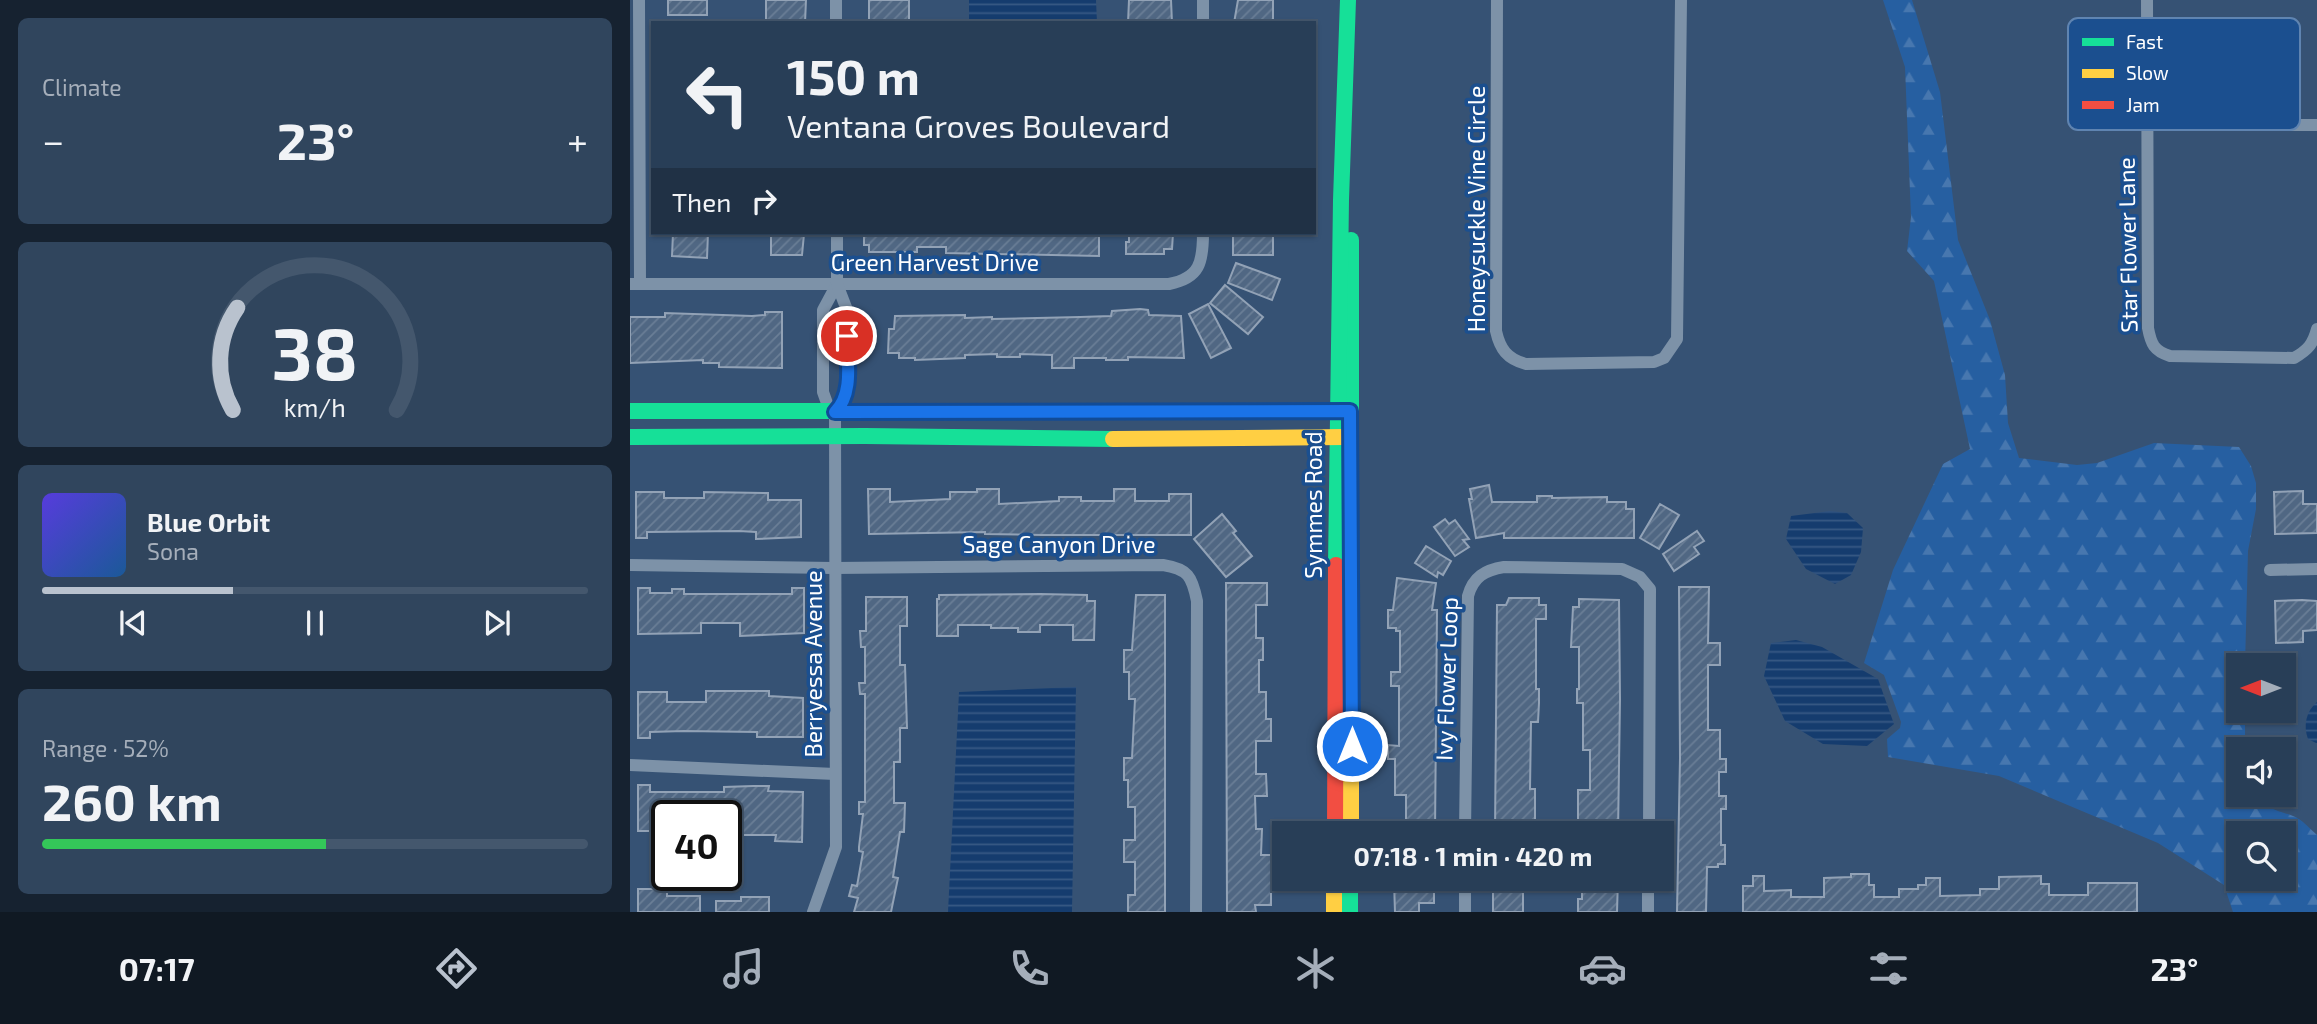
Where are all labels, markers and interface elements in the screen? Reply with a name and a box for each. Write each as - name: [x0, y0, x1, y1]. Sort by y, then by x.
- legend: [2068, 18, 2300, 130]
- text: Fast: [2126, 30, 2163, 53]
- text: 150 m: [787, 46, 920, 105]
- icon: left: [672, 49, 763, 140]
- text: Slow: [2126, 61, 2169, 84]
- text: Climate: [42, 73, 122, 101]
- street label: Honeysuckle Vine Circle: [1462, 86, 1490, 332]
- text: Jam: [2126, 93, 2160, 116]
- text: Ventana Groves Boulevard: [787, 106, 1170, 144]
- text: 23°: [277, 108, 354, 170]
- text: −: [42, 117, 64, 163]
- text: +: [567, 117, 588, 163]
- street label: Star Flower Lane: [2111, 157, 2143, 333]
- icon: right: [745, 182, 783, 220]
- text: Then: [672, 186, 731, 217]
- street label: Green Harvest Drive: [831, 248, 1039, 276]
- pin: [817, 306, 877, 366]
- text: 38: [272, 308, 358, 396]
- icon: arrive: [828, 317, 866, 355]
- text: km/h: [284, 392, 346, 422]
- street label: Symmes Road: [1299, 431, 1327, 579]
- text: Blue Orbit: [147, 506, 270, 537]
- street label: Sage Canyon Drive: [962, 530, 1156, 558]
- text: Sona: [147, 537, 199, 565]
- street label: Berryessa Avenue: [799, 570, 827, 758]
- street label: Ivy Flower Loop: [1429, 597, 1463, 761]
- icon: previous: [114, 604, 152, 642]
- icon: pause: [296, 604, 334, 642]
- icon: next: [478, 604, 516, 642]
- north arrow: [2226, 653, 2296, 723]
- map controls: [2226, 653, 2296, 891]
- position arrow: [1315, 709, 1389, 783]
- text: Range · 52%: [42, 734, 169, 762]
- button: sound: [2226, 737, 2296, 807]
- text: 260 km: [42, 769, 222, 831]
- speed limit sign: 40: [651, 800, 742, 891]
- button: search: [2226, 821, 2296, 891]
- text: 07:18 · 1 min · 420 m: [1354, 840, 1592, 871]
- icon: directions: [432, 944, 481, 993]
- icon: music: [719, 944, 768, 993]
- icon: phone: [1005, 944, 1054, 993]
- icon: climate: [1291, 944, 1340, 993]
- icon: car: [1578, 944, 1627, 993]
- icon: filters: [1864, 944, 1913, 993]
- text: 07:17: [119, 949, 195, 987]
- text: 23°: [2150, 949, 2198, 987]

